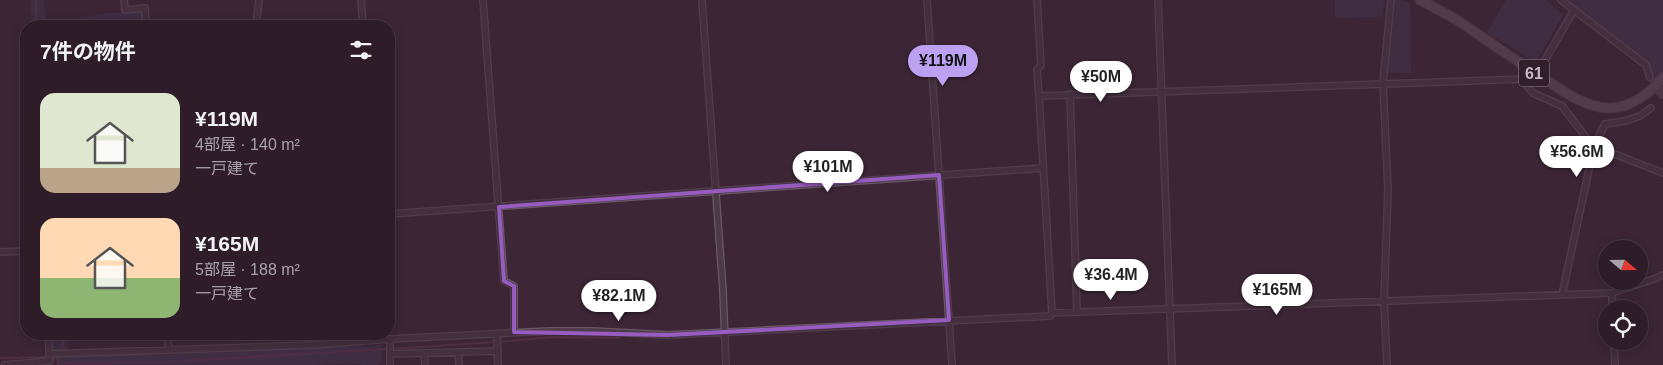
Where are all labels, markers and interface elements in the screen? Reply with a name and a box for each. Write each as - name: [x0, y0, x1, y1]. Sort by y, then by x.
- icon: filters: [347, 36, 375, 64]
- text: 7件の物件: [40, 40, 136, 63]
- pin: ¥119M: [908, 44, 978, 87]
- text: ¥119M: [919, 52, 967, 69]
- road number: 61: [1519, 59, 1549, 86]
- pin: ¥50M: [1071, 61, 1131, 103]
- text: ¥50M: [1081, 68, 1121, 85]
- text: ¥119M: [195, 107, 258, 130]
- icon: home: [80, 113, 140, 173]
- text: 4部屋 · 140 m²: [195, 136, 300, 153]
- pin: ¥56.6M: [1536, 136, 1618, 178]
- text: ¥56.6M: [1550, 143, 1604, 160]
- pin: ¥101M: [793, 150, 863, 193]
- text: ¥101M: [804, 158, 852, 175]
- text: 一戸建て: [195, 160, 259, 177]
- text: ¥165M: [195, 232, 259, 255]
- icon: home: [80, 238, 140, 298]
- north arrow: [1598, 240, 1648, 290]
- map controls: [1598, 240, 1648, 350]
- pin: ¥36.4M: [1070, 258, 1152, 301]
- text: 5部屋 · 188 m²: [195, 261, 300, 278]
- text: ¥36.4M: [1084, 266, 1138, 283]
- pin: ¥165M: [1242, 274, 1312, 316]
- pin: ¥82.1M: [578, 280, 660, 322]
- text: ¥165M: [1253, 281, 1301, 298]
- text: 一戸建て: [195, 285, 259, 302]
- text: ¥82.1M: [592, 287, 646, 304]
- button: locate: [1598, 300, 1648, 350]

